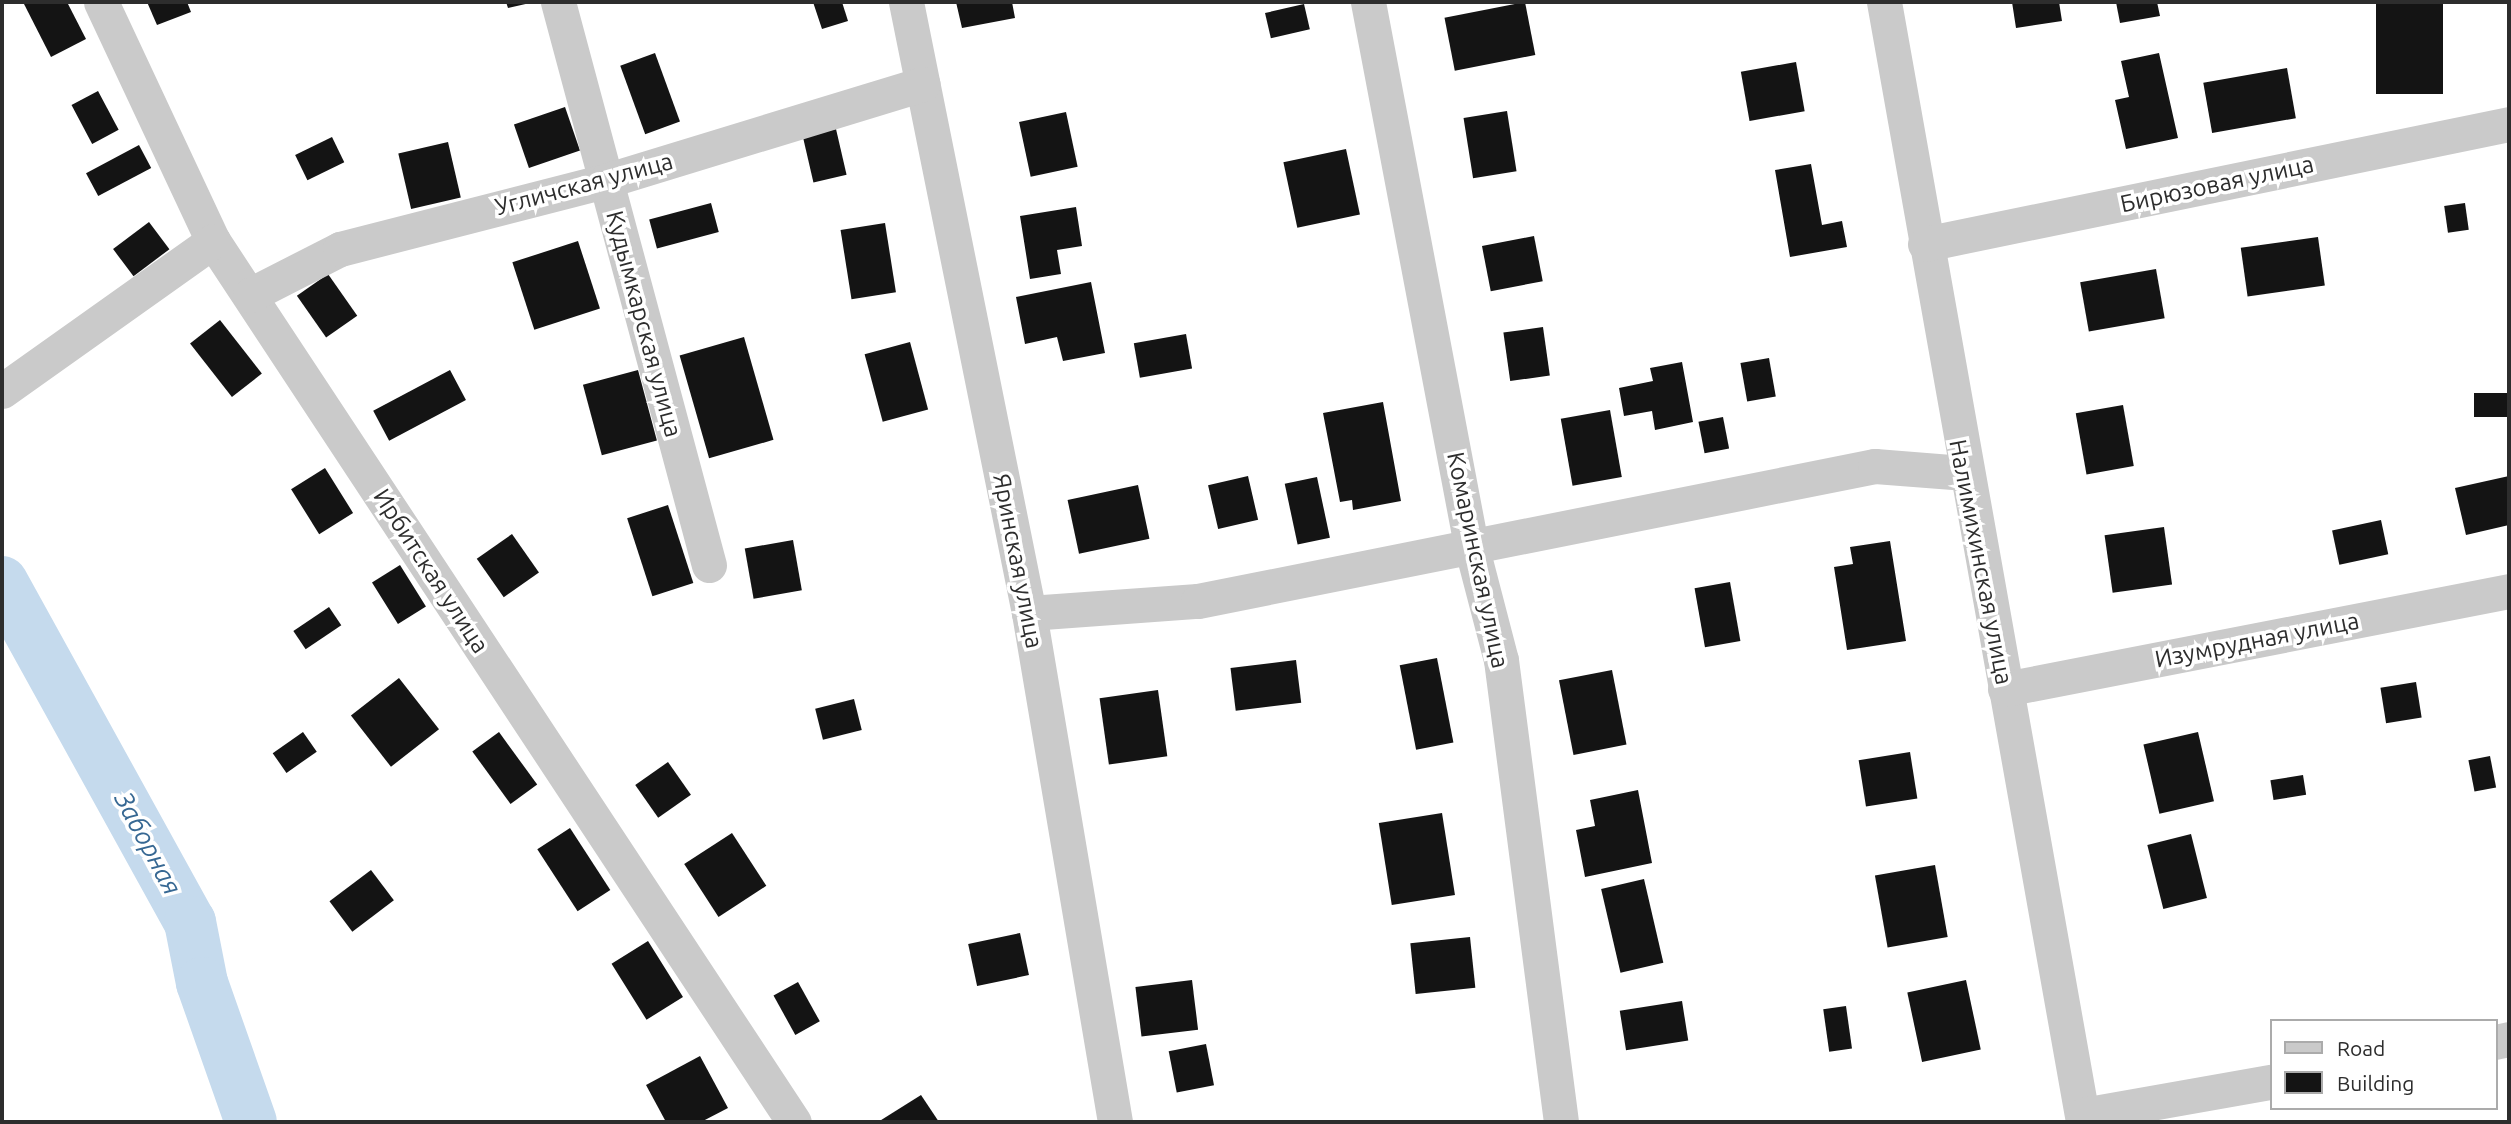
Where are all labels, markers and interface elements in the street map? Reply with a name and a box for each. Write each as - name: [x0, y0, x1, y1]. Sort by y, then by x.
- street label: Угличская улица: [492, 146, 676, 222]
- street label: Бирюзовая улица: [2118, 149, 2316, 219]
- street label: Кудымкарская улица: [600, 208, 688, 440]
- street label: Налимихинская улица: [1943, 437, 2019, 687]
- street label: Комаринская улица: [1441, 449, 1515, 671]
- street label: Яринская улица: [987, 471, 1049, 651]
- street label: Ирбитская улица: [367, 483, 495, 659]
- street label: Изумрудная улица: [2152, 606, 2362, 674]
- water label: Заборная: [108, 786, 188, 900]
- legend: [2270, 1019, 2497, 1110]
- text: Road: [2337, 1036, 2385, 1060]
- text: Building: [2337, 1071, 2414, 1095]

